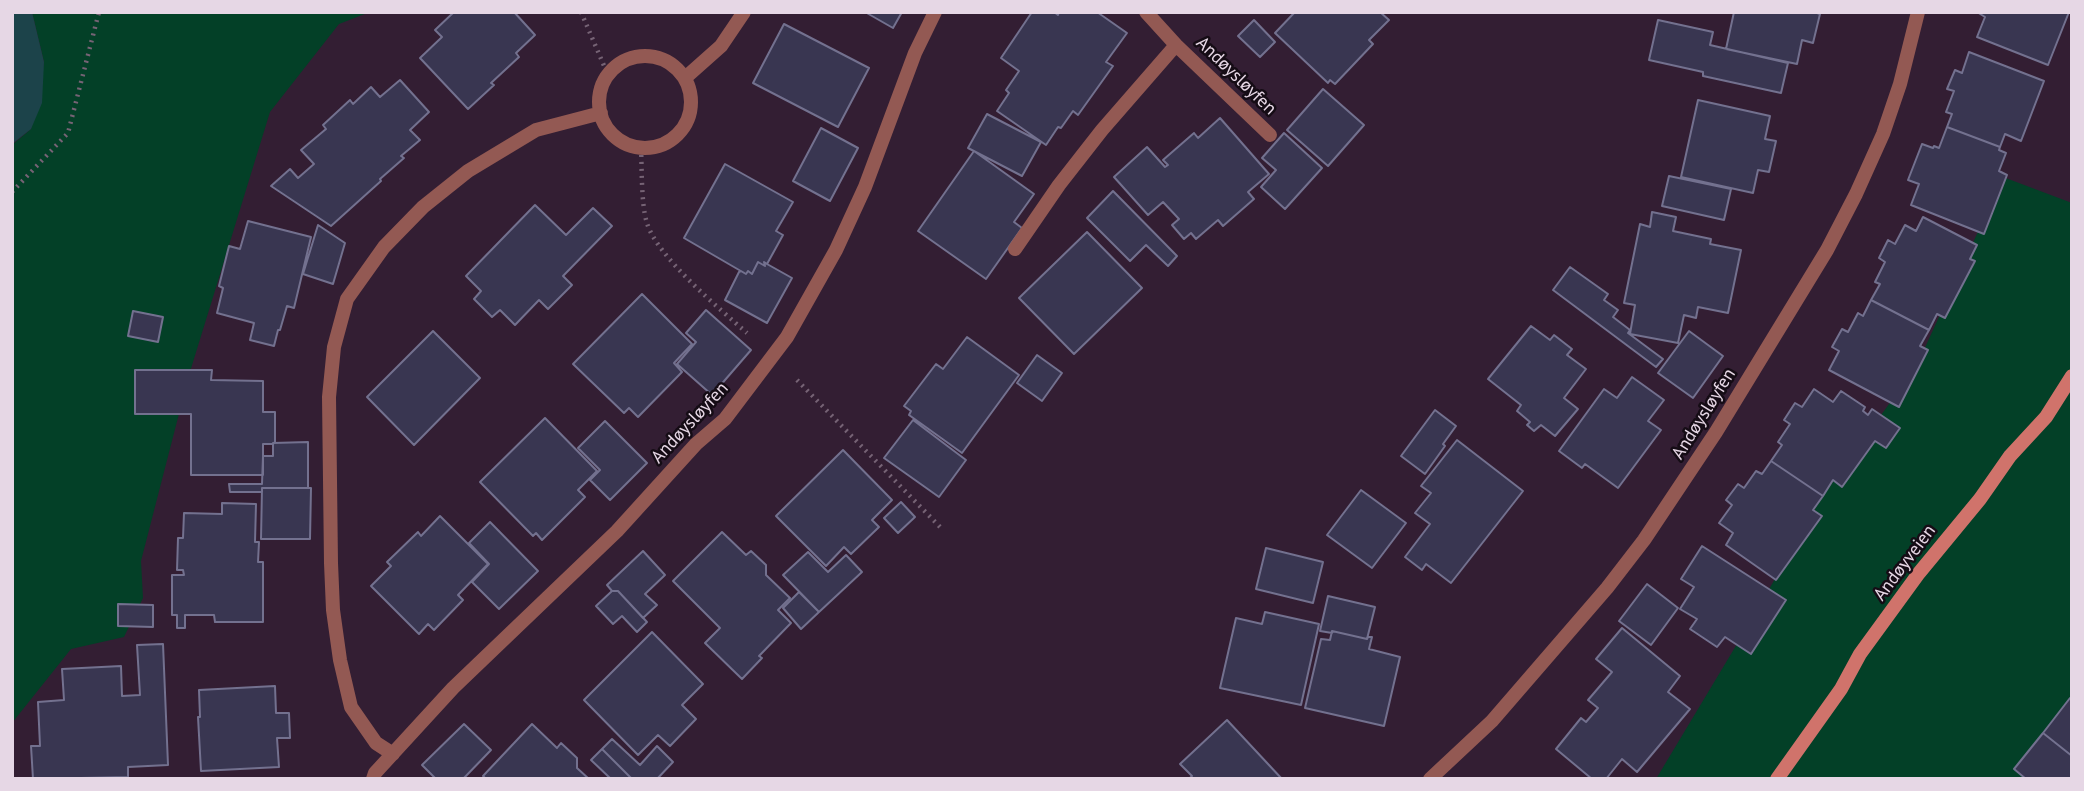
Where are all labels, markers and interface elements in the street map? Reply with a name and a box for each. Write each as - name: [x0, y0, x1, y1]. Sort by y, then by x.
- street label: Andøysløyfen: [1191, 32, 1281, 120]
- street label: Andøysløyfen: [1668, 365, 1740, 463]
- street label: Andøysløyfen: [647, 378, 733, 468]
- street label: Andøyveien: [1869, 521, 1941, 605]

